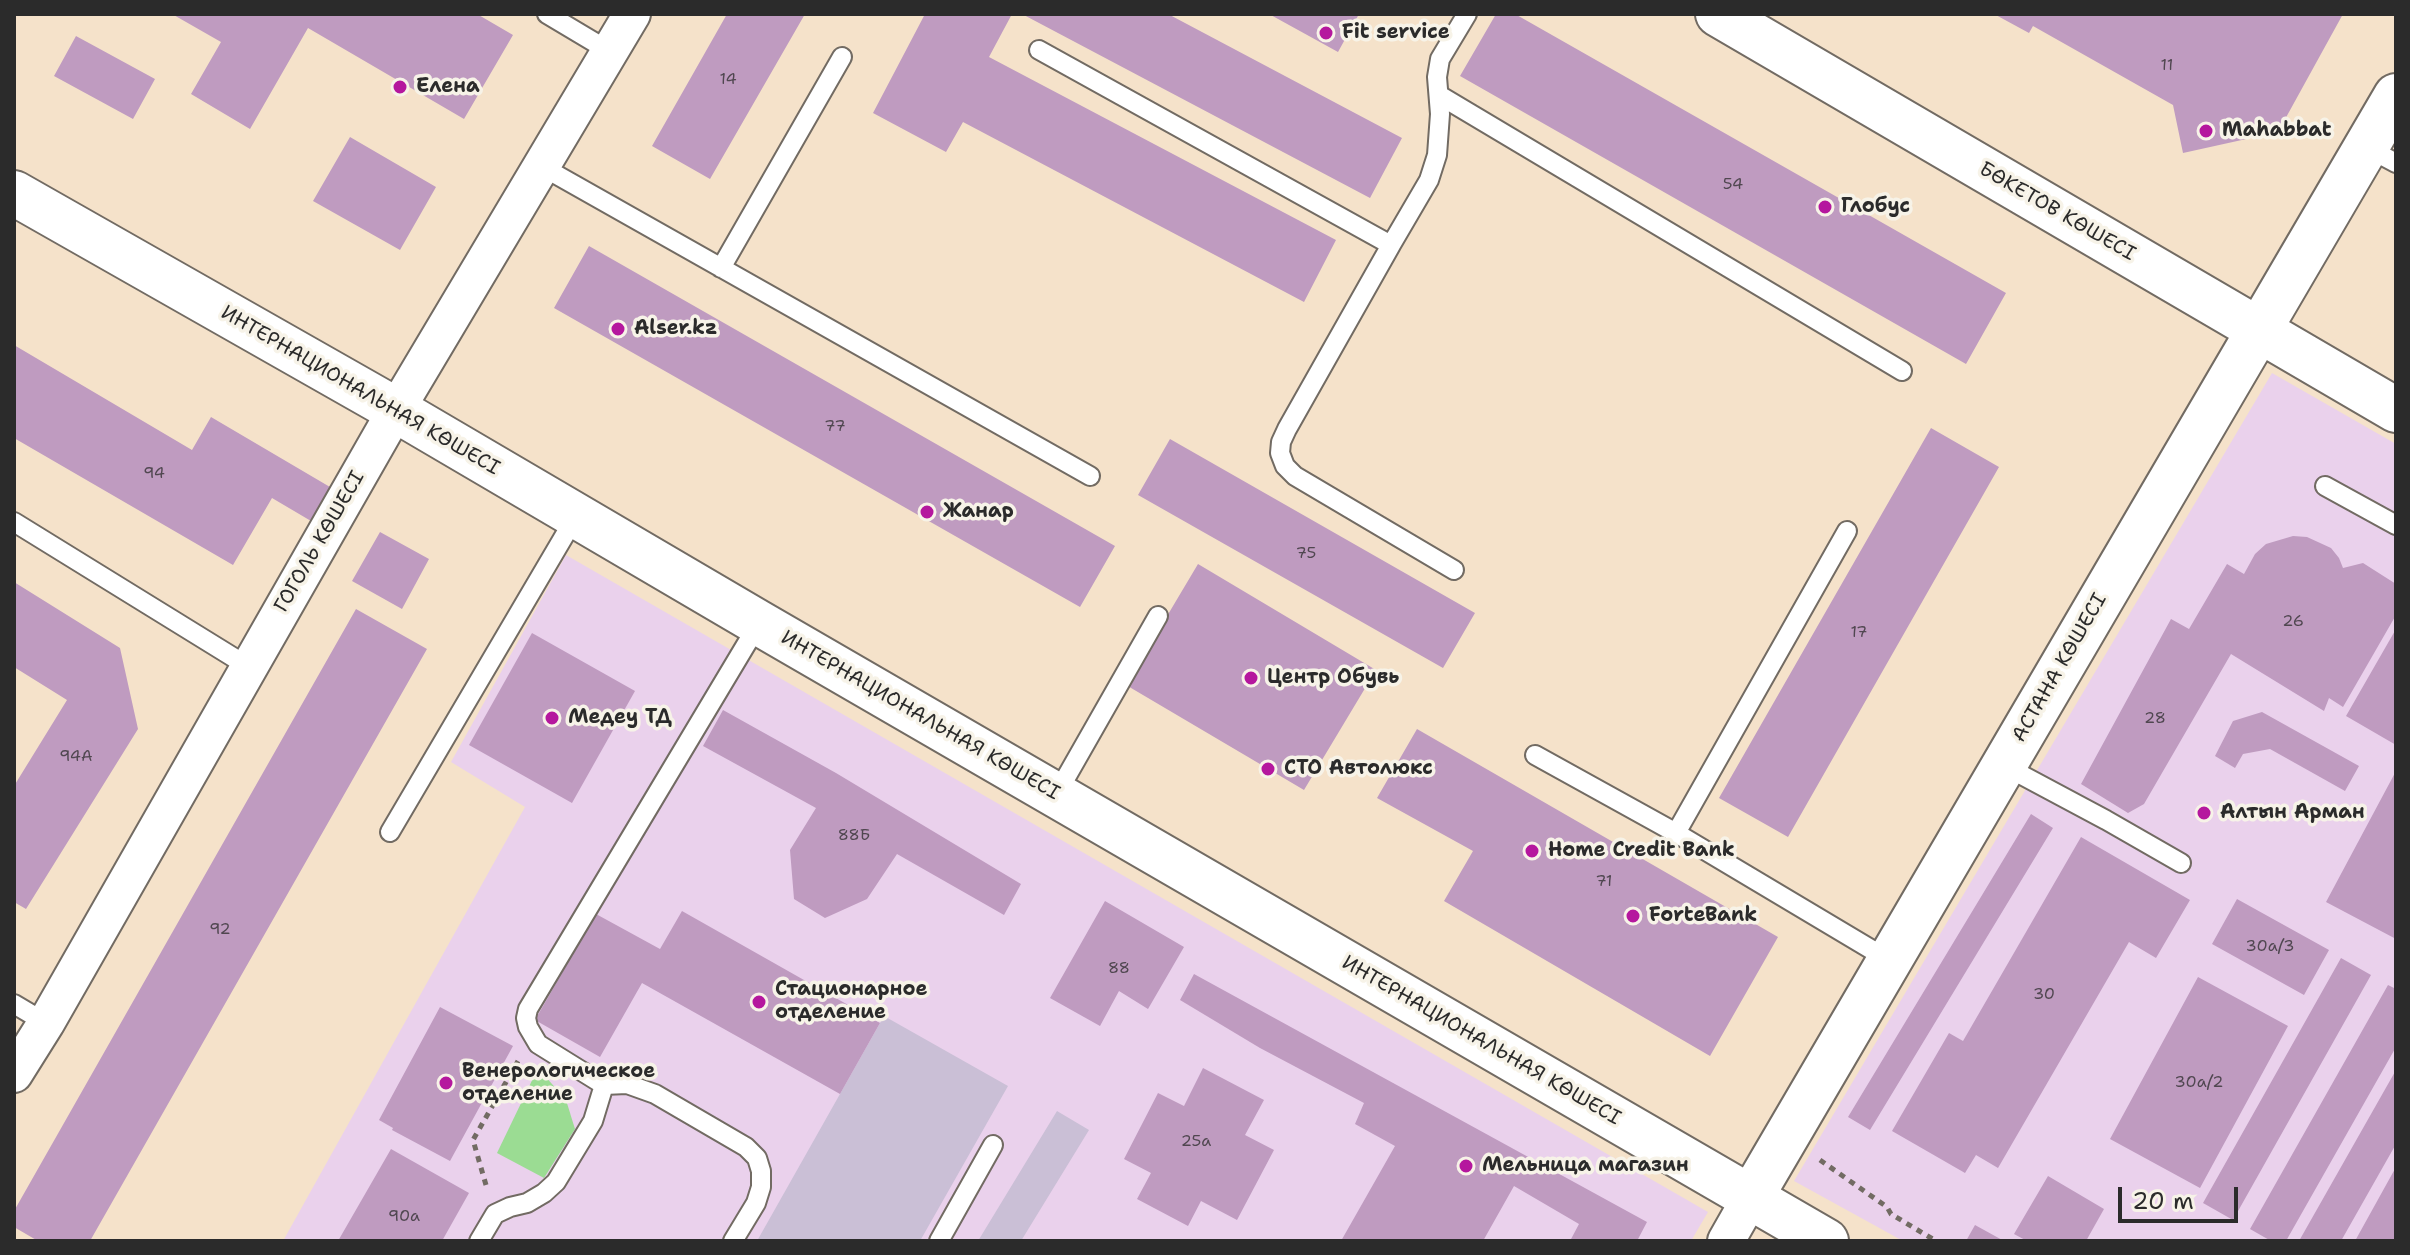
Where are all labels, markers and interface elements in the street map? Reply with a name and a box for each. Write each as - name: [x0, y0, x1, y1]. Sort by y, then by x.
- place label: Fit service: [1342, 21, 1450, 45]
- marker: Fit service: [1317, 24, 1335, 42]
- house number: 11: [2161, 56, 2173, 76]
- house number: 14: [719, 70, 737, 90]
- place label: Елена: [416, 75, 480, 99]
- marker: Елена: [391, 78, 409, 96]
- place label: Mahabbat: [2222, 119, 2331, 143]
- marker: Mahabbat: [2197, 122, 2215, 140]
- street label: БӨКЕТОВ КӨШЕСІ: [1975, 157, 2139, 267]
- house number: 54: [1723, 175, 1743, 195]
- place label: Глобус: [1841, 195, 1910, 219]
- marker: Глобус: [1816, 198, 1834, 216]
- street label: ИНТЕРНАЦИОНАЛЬНАЯ КӨШЕСІ: [216, 301, 504, 481]
- place label: Alser.kz: [634, 317, 717, 341]
- marker: Alser.kz: [609, 320, 627, 338]
- house number: 77: [824, 417, 846, 437]
- house number: 94: [143, 464, 165, 484]
- street label: ГОГОЛЬ КӨШЕСІ: [270, 467, 370, 617]
- place label: Жанар: [943, 500, 1014, 524]
- marker: Жанар: [918, 503, 936, 521]
- house number: 75: [1296, 544, 1316, 564]
- street label: АСТАНА КӨШЕСІ: [2008, 589, 2112, 747]
- house number: 26: [2282, 612, 2304, 632]
- house number: 17: [1850, 623, 1868, 643]
- street label: ИНТЕРНАЦИОНАЛЬНАЯ КӨШЕСІ: [776, 626, 1064, 806]
- place label: Центр Обувь: [1267, 666, 1399, 690]
- marker: Центр Обувь: [1242, 669, 1260, 687]
- place label: Медеу ТД: [568, 706, 672, 730]
- marker: Медеу ТД: [543, 709, 561, 727]
- house number: 28: [2144, 709, 2166, 729]
- house number: 94А: [59, 747, 93, 767]
- place label: СТО Автолюкс: [1284, 757, 1433, 781]
- marker: СТО Автолюкс: [1259, 760, 1277, 778]
- place label: Алтын Арман: [2220, 801, 2365, 825]
- marker: Алтын Арман: [2195, 804, 2213, 822]
- house number: 88Б: [838, 826, 870, 846]
- place label: Home Credit Bank: [1548, 839, 1735, 863]
- marker: Home Credit Bank: [1523, 842, 1541, 860]
- house number: 71: [1595, 872, 1613, 892]
- place label: ForteBank: [1649, 904, 1757, 928]
- marker: ForteBank: [1624, 907, 1642, 925]
- house number: 92: [209, 920, 231, 940]
- house number: 30а/3: [2246, 937, 2294, 957]
- street label: ИНТЕРНАЦИОНАЛЬНАЯ КӨШЕСІ: [1337, 951, 1625, 1131]
- house number: 88: [1108, 959, 1130, 979]
- place label: Стационарное отделение: [775, 978, 927, 1025]
- house number: 30: [2033, 985, 2055, 1005]
- marker: Стационарное отделение: [750, 993, 768, 1011]
- place label: Венерологическое отделение: [462, 1060, 655, 1107]
- house number: 30а/2: [2175, 1073, 2223, 1093]
- marker: Венерологическое отделение: [437, 1074, 455, 1092]
- house number: 25а: [1181, 1132, 1211, 1152]
- place label: Мельница магазин: [1482, 1154, 1689, 1178]
- marker: Мельница магазин: [1457, 1157, 1475, 1175]
- scale bar: [2122, 1171, 2242, 1221]
- text: 20 m: [2132, 1185, 2194, 1217]
- house number: 90а: [388, 1207, 420, 1227]

